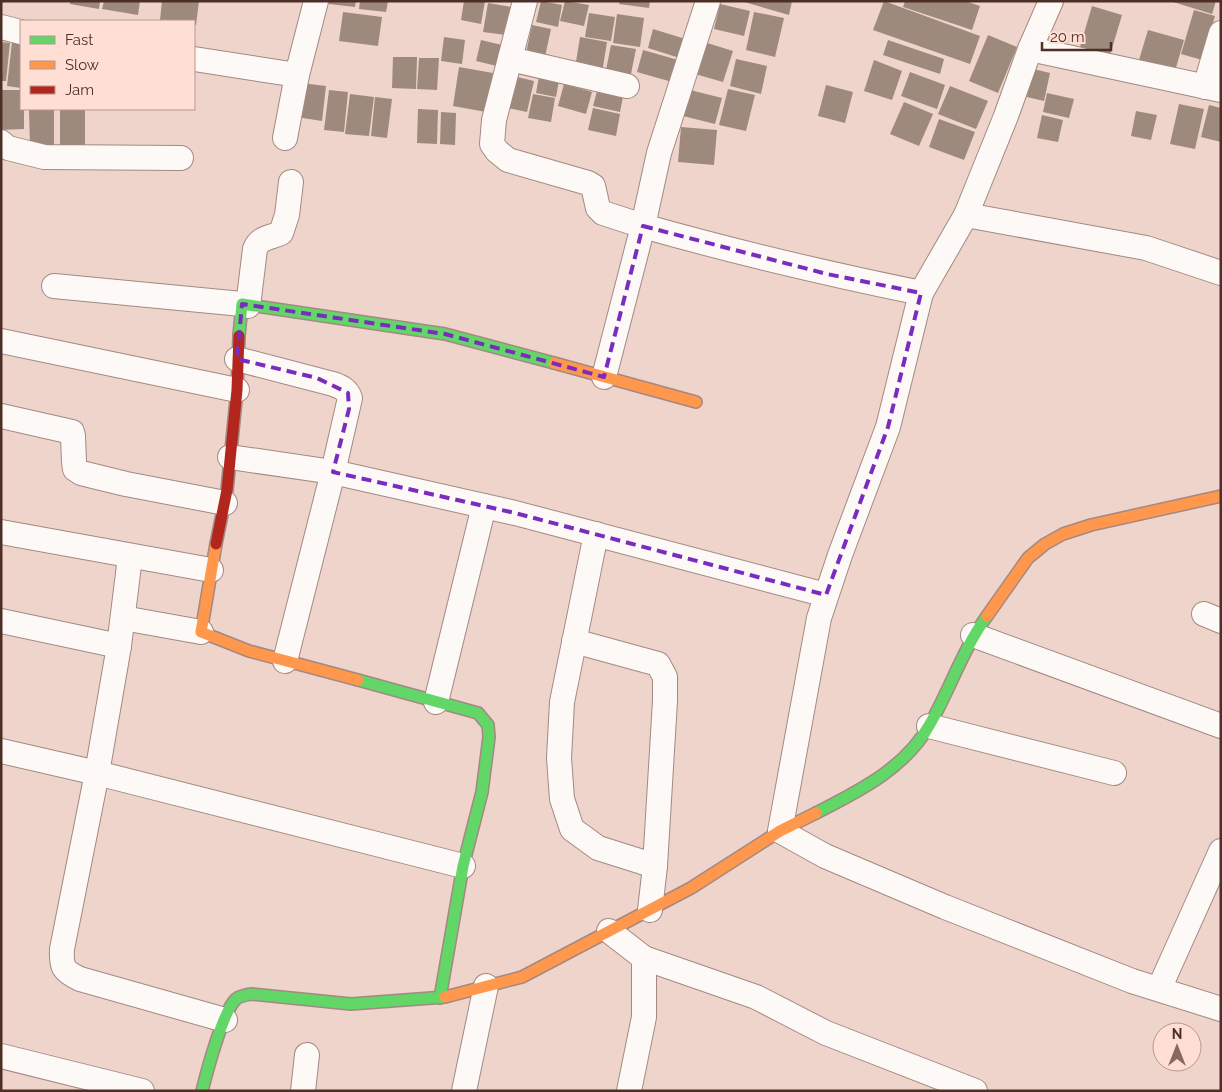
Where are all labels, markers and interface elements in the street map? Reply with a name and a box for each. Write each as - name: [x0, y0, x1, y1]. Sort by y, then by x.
- legend: [20, 20, 195, 110]
- scale bar: [1042, 20, 1111, 52]
- text: 20 m: [1050, 28, 1085, 46]
- text: Fast: [65, 31, 93, 49]
- text: Slow: [65, 56, 99, 74]
- text: Jam: [65, 81, 94, 99]
- north arrow: [1152, 1022, 1202, 1072]
- text: N: [1172, 1026, 1182, 1042]

